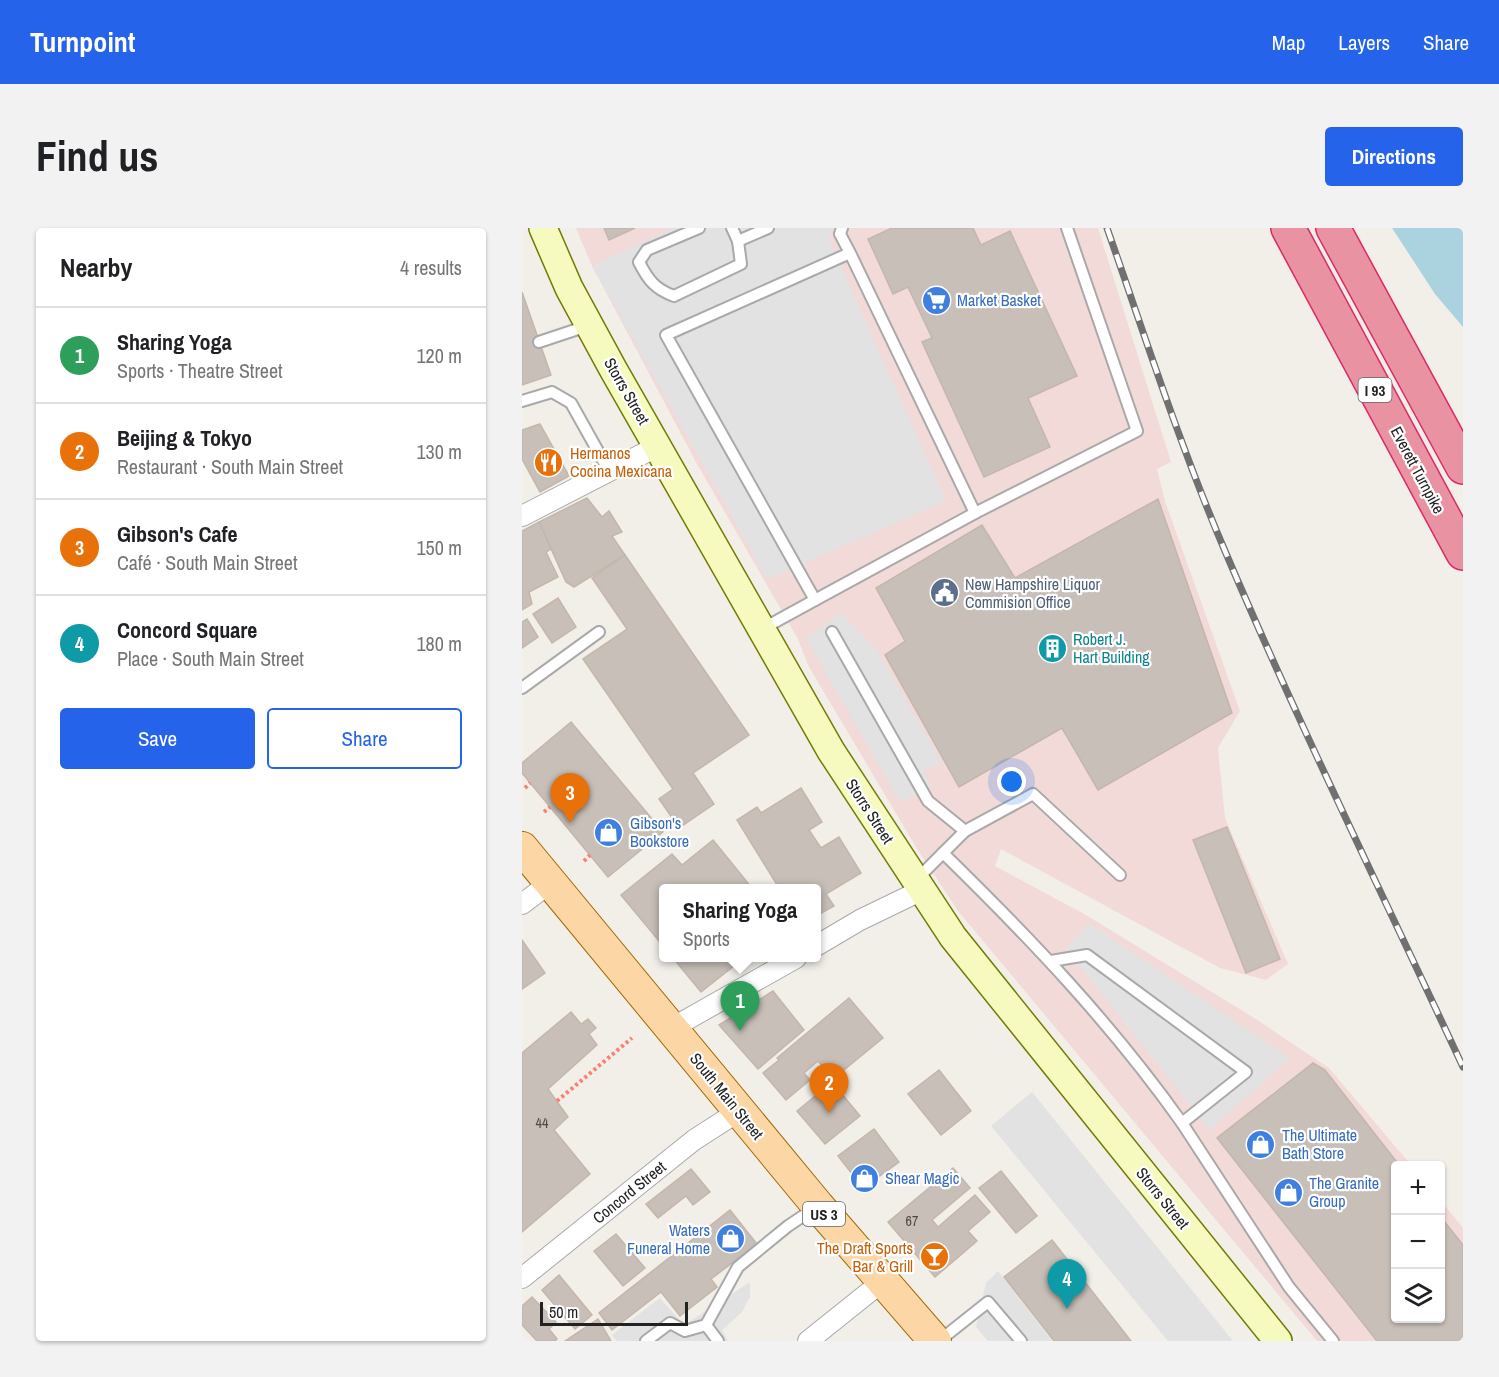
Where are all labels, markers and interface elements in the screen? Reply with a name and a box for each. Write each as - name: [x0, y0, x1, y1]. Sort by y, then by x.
- text: Turnpoint: [30, 23, 135, 61]
- text: Map: [1272, 28, 1305, 57]
- text: Layers: [1338, 28, 1390, 57]
- text: Share: [1423, 28, 1469, 57]
- button: Directions: [1325, 127, 1463, 186]
- text: Find us: [36, 128, 158, 184]
- text: Nearby: [60, 250, 132, 285]
- text: 4 results: [400, 254, 462, 281]
- supermarket icon: Market Basket: [920, 284, 952, 316]
- place label: Market Basket: [957, 289, 1041, 311]
- text: Sharing Yoga: [117, 327, 232, 357]
- text: 1: [75, 342, 84, 369]
- text: 120 m: [416, 342, 462, 369]
- street label: Storrs Street: [599, 354, 655, 429]
- text: Sports · Theatre Street: [117, 357, 283, 384]
- road number: I 93: [1358, 378, 1392, 402]
- text: Beijing & Tokyo: [117, 423, 252, 453]
- street label: Everett Turnpike: [1386, 423, 1450, 517]
- text: 2: [75, 438, 84, 465]
- text: 130 m: [416, 438, 462, 465]
- place label: Hermanos Cocina Mexicana: [570, 442, 673, 482]
- restaurant icon: Hermanos Cocina Mexicana: [533, 446, 565, 478]
- text: Restaurant · South Main Street: [117, 453, 343, 480]
- text: Gibson's Cafe: [117, 519, 238, 549]
- text: 3: [75, 534, 84, 561]
- text: 150 m: [416, 534, 462, 561]
- text: Café · South Main Street: [117, 549, 298, 576]
- place label: New Hampshire Liquor Commision Office: [965, 573, 1101, 613]
- public building icon: New Hampshire Liquor Commision Office: [928, 577, 960, 609]
- text: Concord Square: [117, 615, 257, 645]
- place label: Robert J. Hart Building: [1073, 628, 1150, 668]
- text: 4: [75, 630, 84, 657]
- text: 180 m: [416, 630, 462, 657]
- building icon: Robert J. Hart Building: [1036, 632, 1068, 664]
- text: Place · South Main Street: [117, 645, 304, 672]
- button: Save: [60, 708, 255, 769]
- button: Share: [267, 708, 462, 769]
- your location: [997, 767, 1026, 796]
- pin: 3: [550, 774, 590, 823]
- street label: Storrs Street: [841, 774, 899, 848]
- place label: Gibson's Bookstore: [630, 812, 689, 852]
- shop icon: Gibson's Bookstore: [593, 816, 625, 848]
- popup: [659, 884, 821, 962]
- text: Sharing Yoga: [683, 895, 797, 925]
- text: Sports: [683, 925, 730, 952]
- pin: 1: [720, 982, 760, 1031]
- street label: South Main Street: [685, 1048, 769, 1144]
- pin: 2: [810, 1064, 848, 1113]
- house number: 44: [536, 1114, 549, 1132]
- place label: The Ultimate Bath Store: [1282, 1124, 1357, 1164]
- shop icon: The Ultimate Bath Store: [1245, 1128, 1277, 1160]
- street label: Concord Street: [588, 1155, 670, 1228]
- map controls: [1391, 1161, 1445, 1323]
- button: +: [1391, 1161, 1445, 1215]
- shop icon: Shear Magic: [848, 1162, 880, 1194]
- street label: Storrs Street: [1131, 1162, 1195, 1234]
- place label: Shear Magic: [885, 1167, 960, 1189]
- place label: The Granite Group: [1309, 1172, 1379, 1212]
- shop icon: The Granite Group: [1272, 1176, 1304, 1208]
- road number: US 3: [803, 1202, 845, 1226]
- house number: 67: [906, 1212, 918, 1230]
- button: −: [1391, 1215, 1445, 1269]
- place label: Waters Funeral Home: [627, 1219, 710, 1259]
- shop icon: Waters Funeral Home: [715, 1223, 747, 1255]
- place label: The Draft Sports Bar & Grill: [817, 1237, 913, 1277]
- bar icon: The Draft Sports Bar & Grill: [918, 1241, 950, 1273]
- pin: 4: [1048, 1260, 1086, 1309]
- button: layers: [1391, 1269, 1445, 1323]
- scale bar: [540, 1299, 688, 1326]
- text: 50 m: [549, 1301, 578, 1323]

